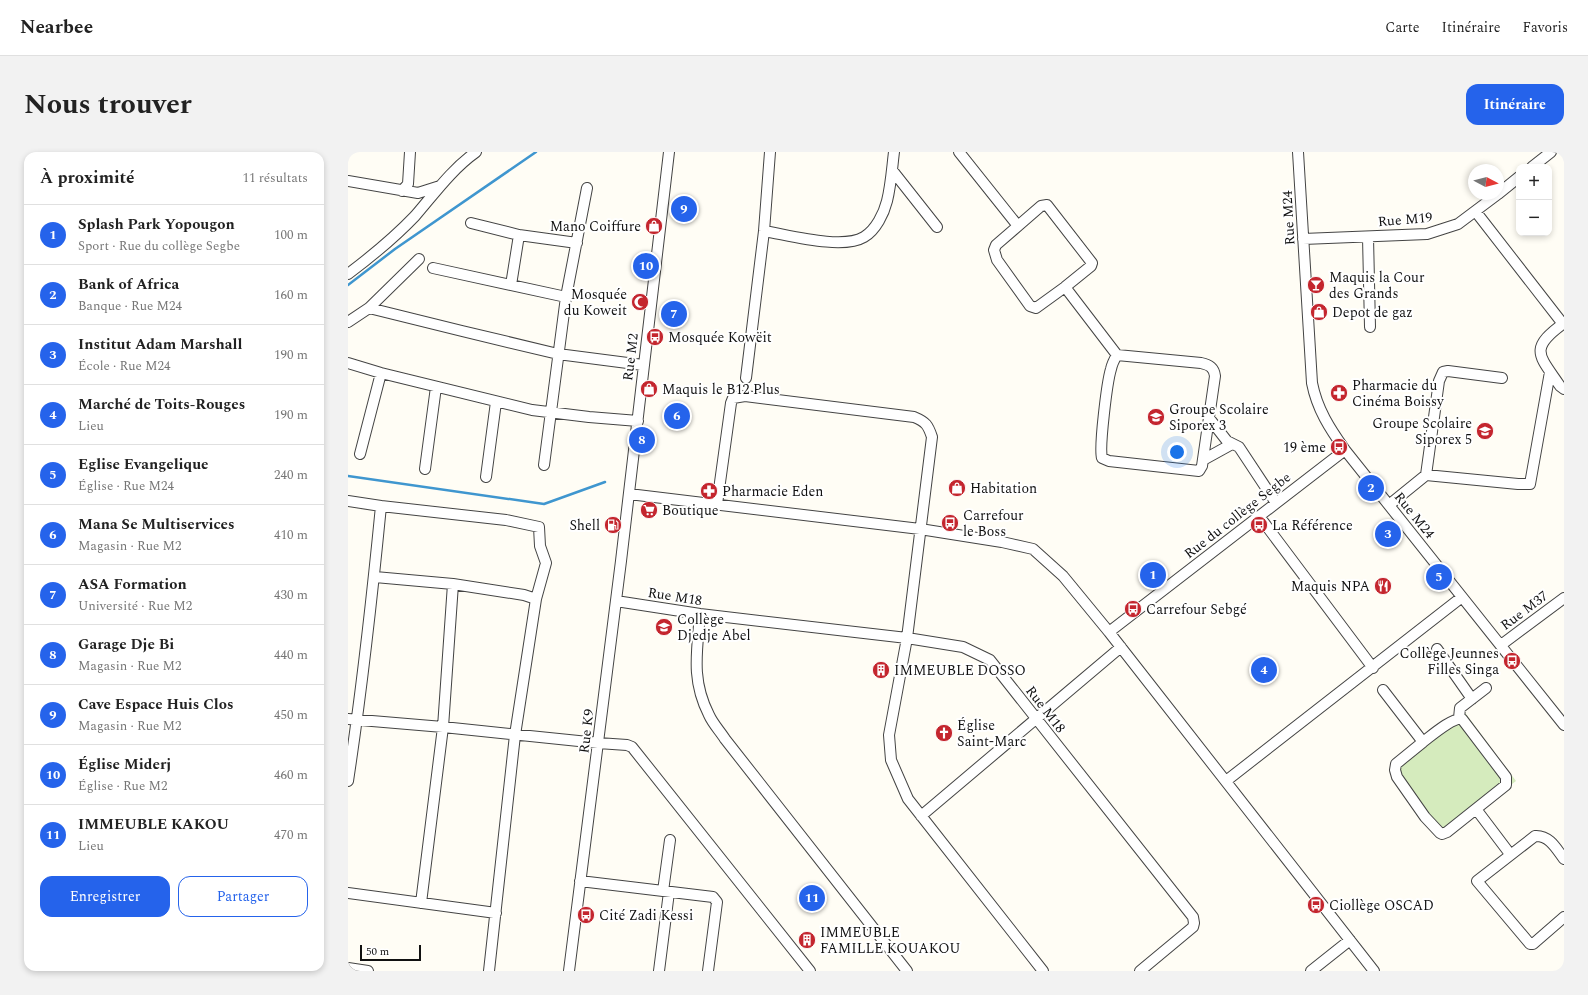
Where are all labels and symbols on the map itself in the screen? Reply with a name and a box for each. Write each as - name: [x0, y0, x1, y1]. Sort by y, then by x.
- north arrow: [1468, 164, 1504, 200]
- street label: Rue M24: [1277, 190, 1300, 246]
- pin: 9: [671, 194, 697, 224]
- street label: Rue M19: [1377, 207, 1433, 232]
- place label: Mano Coiffure: [550, 216, 641, 237]
- shop icon: Mano Coiffure: [644, 216, 664, 236]
- pin: 10: [633, 251, 659, 281]
- place label: Maquis la Cour des Grands: [1329, 267, 1425, 304]
- bar icon: Maquis la Cour des Grands: [1306, 275, 1326, 295]
- place label: Mosquée du Koweit: [564, 284, 627, 321]
- mosque icon: Mosquée du Koweit: [630, 292, 650, 312]
- pin: 7: [661, 299, 687, 329]
- shop icon: Depot de gaz: [1309, 302, 1329, 322]
- place label: Depot de gaz: [1332, 302, 1413, 323]
- bus stop icon: Mosquée Kowëit: [645, 327, 665, 347]
- place label: Mosquée Kowëit: [668, 327, 772, 348]
- street label: Rue M2: [617, 332, 644, 382]
- place label: Pharmacie du Cinéma Boissy: [1352, 375, 1445, 412]
- shop icon: Maquis le B12 Plus: [639, 379, 659, 399]
- place label: Maquis le B12 Plus: [662, 379, 780, 400]
- pharmacy icon: Pharmacie du Cinéma Boissy: [1329, 383, 1349, 403]
- place label: Groupe Scolaire Siporex 3: [1169, 399, 1269, 436]
- pin: 6: [664, 401, 690, 431]
- school or university icon: Groupe Scolaire Siporex 3: [1146, 407, 1166, 427]
- place label: Groupe Scolaire Siporex 5: [1372, 413, 1472, 450]
- school or university icon: Groupe Scolaire Siporex 5: [1475, 421, 1495, 441]
- pin: 8: [629, 425, 655, 455]
- place label: 19 ème: [1283, 437, 1326, 458]
- bus stop icon: 19 ème: [1329, 437, 1349, 457]
- your location: [1167, 442, 1187, 462]
- street label: Rue du collège Segbe: [1179, 467, 1295, 564]
- pin: 2: [1358, 473, 1384, 503]
- shop icon: Habitation: [947, 478, 967, 498]
- place label: Habitation: [970, 478, 1037, 499]
- pharmacy icon: Pharmacie Eden: [699, 481, 719, 501]
- place label: Pharmacie Eden: [722, 481, 823, 502]
- street label: Rue M24: [1389, 487, 1440, 543]
- supermarket icon: Boutique: [639, 500, 659, 520]
- place label: Boutique: [662, 500, 719, 521]
- place label: Carrefour le Boss: [963, 505, 1024, 542]
- bus stop icon: Carrefour le Boss: [940, 513, 960, 533]
- place label: Shell: [569, 515, 600, 536]
- fuel station icon: Shell: [603, 515, 623, 535]
- bus stop icon: La Référence: [1249, 515, 1269, 535]
- place label: La Référence: [1272, 515, 1353, 536]
- pin: 3: [1375, 519, 1401, 549]
- pin: 1: [1140, 560, 1166, 590]
- pin: 5: [1426, 562, 1452, 592]
- place label: Maquis NPA: [1291, 576, 1370, 597]
- restaurant icon: Maquis NPA: [1373, 576, 1393, 596]
- street label: Rue M18: [646, 582, 704, 611]
- street label: Rue M37: [1496, 586, 1553, 635]
- bus stop icon: Carrefour Sebgé: [1123, 599, 1143, 619]
- place label: Carrefour Sebgé: [1146, 599, 1247, 620]
- place label: Collège Djedje Abel: [677, 609, 751, 646]
- school or university icon: Collège Djedje Abel: [654, 617, 674, 637]
- place label: Collège Jeunnes Filles Singa: [1400, 643, 1499, 680]
- bus stop icon: Collège Jeunnes Filles Singa: [1502, 651, 1522, 671]
- pin: 4: [1251, 655, 1277, 685]
- building icon: IMMEUBLE DOSSO: [871, 660, 891, 680]
- place label: IMMEUBLE DOSSO: [894, 660, 1026, 681]
- street label: Rue M18: [1020, 681, 1071, 737]
- street label: Rue K9: [573, 708, 600, 754]
- place label: Église Saint-Marc: [957, 715, 1027, 752]
- church icon: Église Saint-Marc: [934, 723, 954, 743]
- pin: 11: [799, 883, 825, 913]
- bus stop icon: Ciollège OSCAD: [1306, 895, 1326, 915]
- place label: Ciollège OSCAD: [1329, 895, 1434, 916]
- bus stop icon: Cité Zadi Kessi: [576, 905, 596, 925]
- place label: Cité Zadi Kessi: [599, 905, 693, 926]
- place label: IMMEUBLE FAMILLE KOUAKOU: [820, 922, 961, 959]
- building icon: IMMEUBLE FAMILLE KOUAKOU: [797, 930, 817, 950]
- scale bar: [360, 943, 421, 962]

